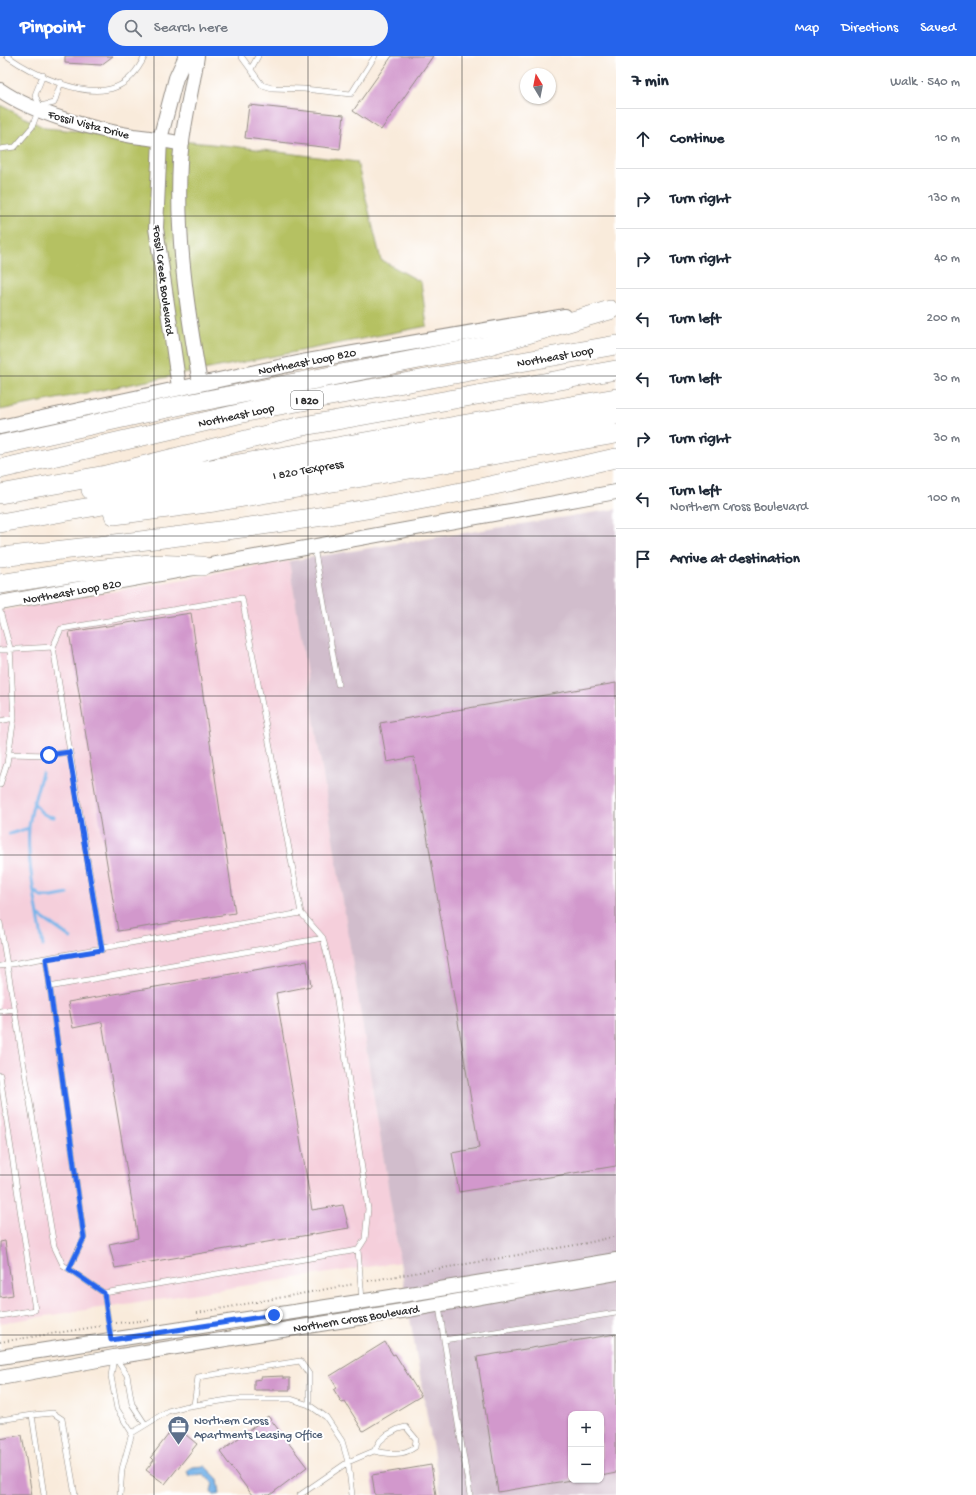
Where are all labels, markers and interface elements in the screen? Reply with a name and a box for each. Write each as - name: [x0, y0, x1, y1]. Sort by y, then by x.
- search box: [108, 10, 388, 46]
- text: Pinpoint: [20, 17, 84, 40]
- icon: search: [122, 17, 144, 39]
- text: Search here: [154, 19, 228, 37]
- text: Map: [795, 20, 819, 37]
- text: Directions: [841, 20, 898, 37]
- text: Saved: [920, 20, 956, 37]
- north arrow: [520, 68, 556, 104]
- text: 7 min: [632, 72, 669, 92]
- text: Walk · 540 m: [890, 75, 960, 90]
- street label: Fossil Vista Drive: [45, 108, 131, 144]
- icon: ahead: [632, 128, 654, 150]
- text: Continue: [670, 130, 724, 148]
- text: 10 m: [935, 131, 960, 146]
- icon: right: [632, 188, 654, 210]
- text: Turn right: [670, 190, 730, 208]
- text: 130 m: [928, 191, 960, 206]
- street label: Fossil Creek Boulevard: [148, 223, 176, 337]
- icon: right: [632, 248, 654, 270]
- text: Turn right: [670, 250, 730, 268]
- text: 40 m: [934, 251, 960, 266]
- icon: left: [632, 308, 654, 330]
- text: Turn left: [670, 310, 721, 328]
- text: 200 m: [927, 311, 960, 326]
- street label: Northeast Loop: [516, 344, 595, 372]
- street label: Northeast Loop 820: [257, 347, 358, 379]
- icon: left: [632, 368, 654, 390]
- text: Turn left: [670, 370, 721, 388]
- text: 30 m: [934, 371, 960, 386]
- road number: I 820: [291, 391, 323, 409]
- street label: Northeast Loop: [197, 402, 276, 432]
- icon: right: [632, 428, 654, 450]
- text: Turn right: [670, 430, 730, 448]
- text: 30 m: [934, 431, 960, 446]
- street label: I 820 TEXpress: [272, 458, 345, 484]
- text: Turn left: [670, 482, 721, 500]
- icon: left: [632, 488, 654, 510]
- text: 100 m: [928, 491, 960, 506]
- text: Northern Cross Boulevard: [670, 500, 808, 515]
- icon: arrive: [632, 548, 654, 570]
- text: Arrive at destination: [670, 550, 800, 568]
- street label: Northeast Loop 820: [22, 577, 123, 609]
- route start: [40, 746, 58, 764]
- street label: Northern Cross Boulevard: [292, 1303, 421, 1337]
- route end: [265, 1306, 283, 1324]
- map controls: [568, 1411, 604, 1483]
- button: +: [568, 1411, 604, 1447]
- office icon: Northern Cross Apartments Leasing Office: [166, 1414, 192, 1447]
- place label: Northern Cross Apartments Leasing Office: [194, 1415, 323, 1443]
- button: −: [568, 1447, 604, 1483]

